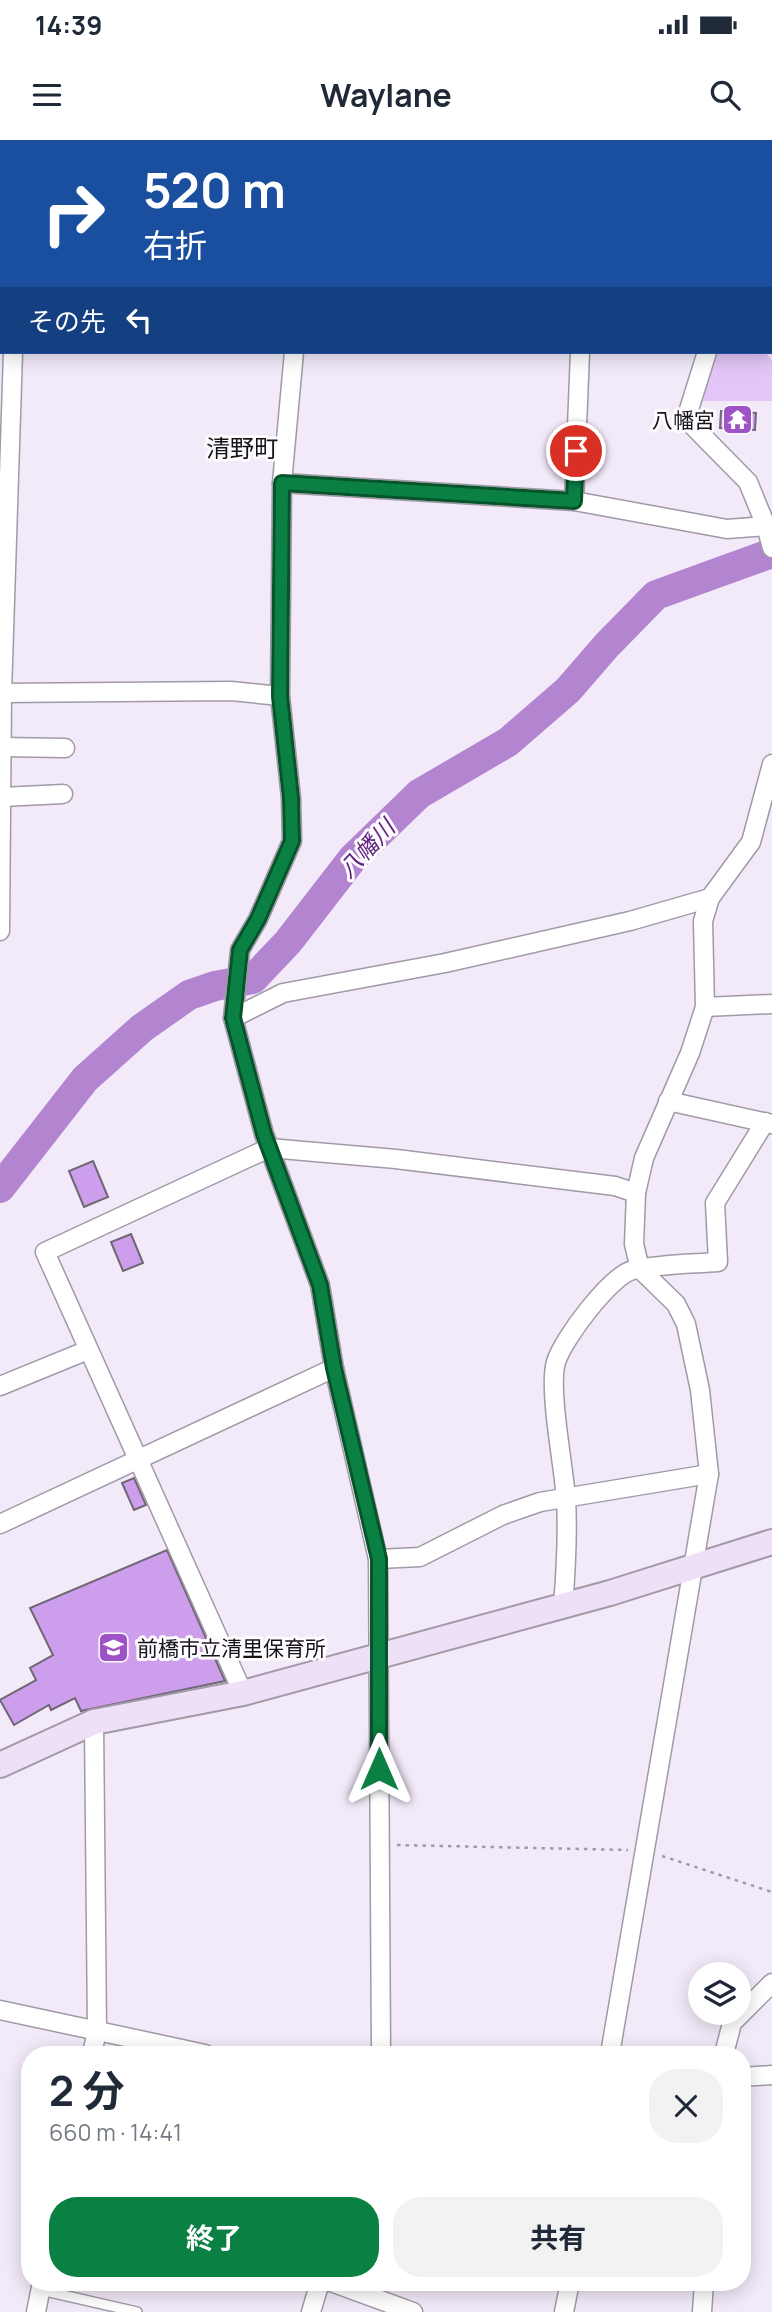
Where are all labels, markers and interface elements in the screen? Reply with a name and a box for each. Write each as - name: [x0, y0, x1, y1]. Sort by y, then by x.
- text: 14:39: [35, 7, 102, 43]
- text: Waylane: [320, 73, 452, 117]
- icon: menu: [28, 76, 66, 114]
- icon: search: [706, 76, 744, 114]
- text: 520 m: [143, 156, 286, 223]
- icon: right: [28, 168, 119, 259]
- text: 右折: [143, 223, 207, 267]
- icon: left: [120, 301, 158, 339]
- text: その先: [28, 303, 106, 339]
- temple icon: 八幡宮: [721, 403, 755, 437]
- place label: 八幡宮: [652, 406, 715, 434]
- pin: [546, 421, 606, 481]
- district label: 清野町: [206, 431, 278, 464]
- icon: arrive: [557, 432, 595, 470]
- water label: 八幡川: [331, 810, 403, 884]
- school or university icon: 前橋市立清里保育所: [97, 1631, 131, 1665]
- place label: 前橋市立清里保育所: [137, 1634, 326, 1662]
- position arrow: [342, 1732, 416, 1806]
- map controls: [688, 1962, 751, 2025]
- button: layers: [688, 1962, 751, 2025]
- text: 2 分: [49, 2061, 124, 2119]
- button: close: [649, 2069, 723, 2143]
- text: 660 m · 14:41: [49, 2116, 182, 2148]
- button: 終了: [49, 2197, 379, 2277]
- button: 共有: [393, 2197, 723, 2277]

